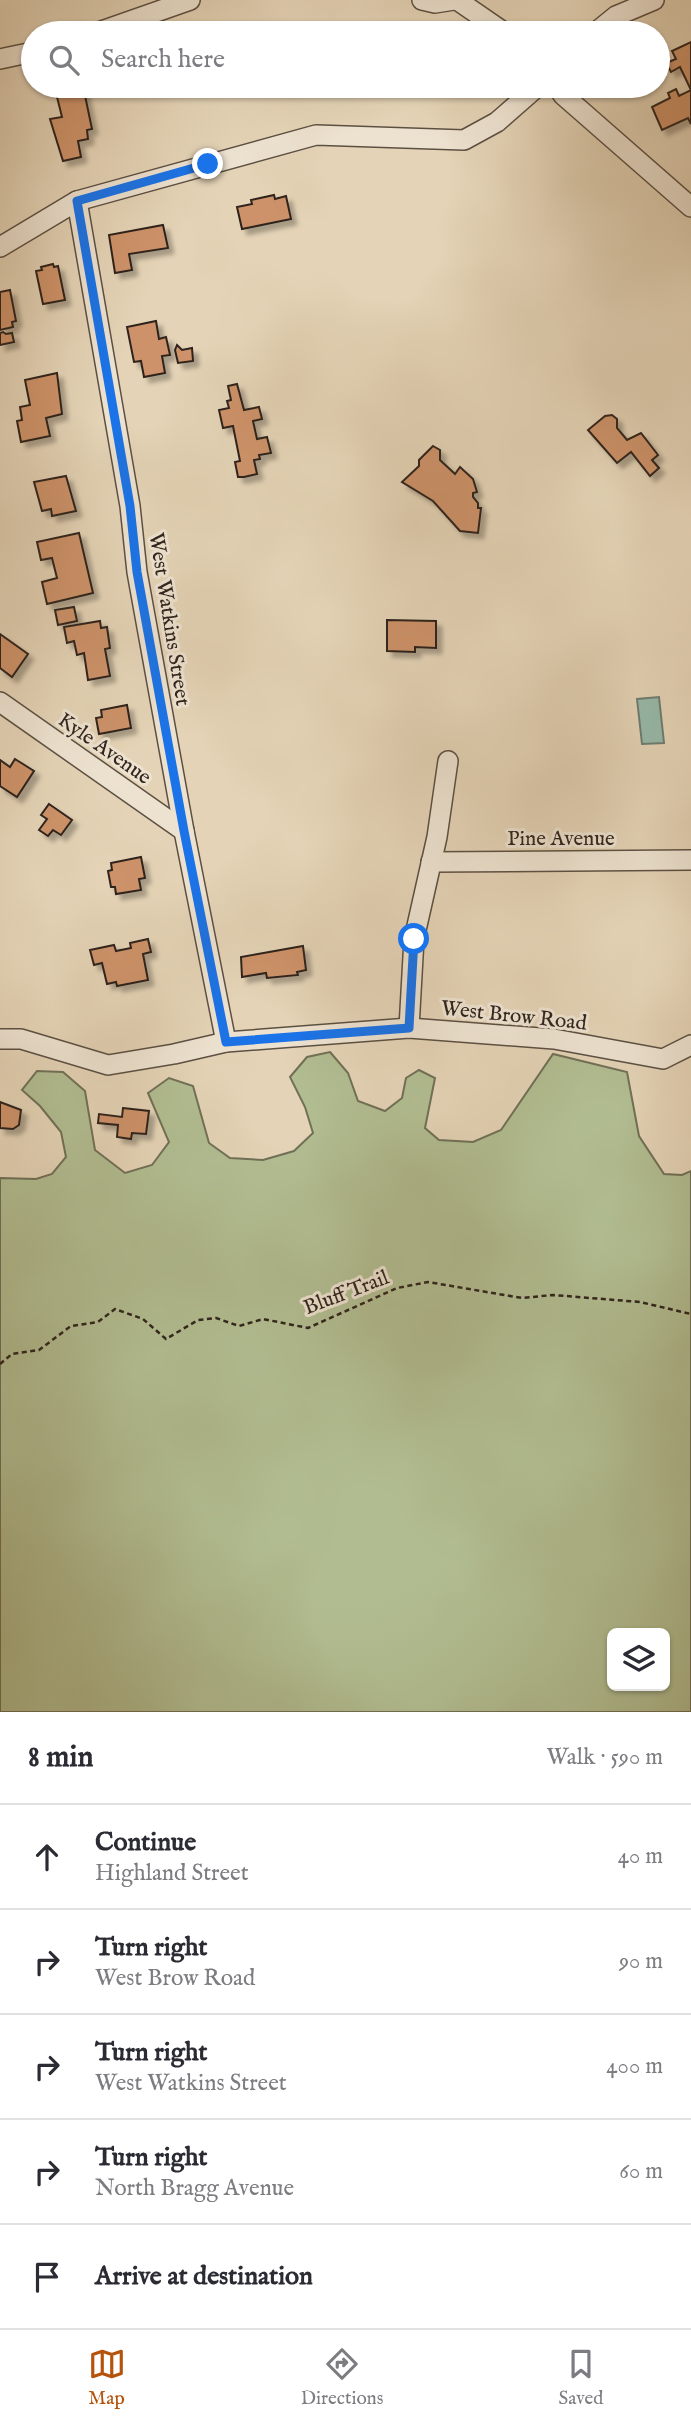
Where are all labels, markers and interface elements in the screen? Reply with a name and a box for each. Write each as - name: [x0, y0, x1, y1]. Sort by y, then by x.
- search box: [21, 21, 670, 98]
- icon: search: [45, 41, 83, 79]
- text: Search here: [101, 43, 225, 76]
- route end: [192, 148, 223, 179]
- street label: West Watkins Street: [141, 531, 196, 708]
- street label: Kyle Avenue: [52, 707, 156, 791]
- street label: Pine Avenue: [507, 826, 615, 853]
- route start: [398, 923, 429, 954]
- street label: West Brow Road: [440, 995, 589, 1038]
- street label: Bluff Trail: [300, 1265, 393, 1322]
- map controls: [607, 1628, 670, 1691]
- button: layers: [607, 1628, 670, 1691]
- text: 8 min: [28, 1739, 94, 1777]
- text: Walk · 590 m: [546, 1743, 663, 1772]
- text: Continue: [95, 1826, 196, 1859]
- icon: ahead: [28, 1838, 66, 1876]
- text: 40 m: [618, 1842, 663, 1871]
- text: Highland Street: [95, 1859, 249, 1888]
- text: Turn right: [95, 1931, 208, 1964]
- icon: right: [28, 1943, 66, 1981]
- text: 90 m: [619, 1947, 663, 1976]
- text: West Brow Road: [95, 1964, 255, 1993]
- text: Turn right: [95, 2036, 208, 2069]
- icon: right: [28, 2048, 66, 2086]
- text: 400 m: [606, 2052, 663, 2081]
- text: West Watkins Street: [95, 2069, 287, 2098]
- text: Turn right: [95, 2141, 208, 2174]
- icon: right: [28, 2153, 66, 2191]
- text: 60 m: [619, 2157, 663, 2186]
- text: North Bragg Avenue: [95, 2174, 294, 2203]
- icon: arrive: [28, 2258, 66, 2296]
- text: Arrive at destination: [95, 2260, 313, 2293]
- tab: Map: [88, 2345, 126, 2411]
- tab: Directions: [301, 2345, 383, 2411]
- tab: Saved: [558, 2345, 603, 2411]

